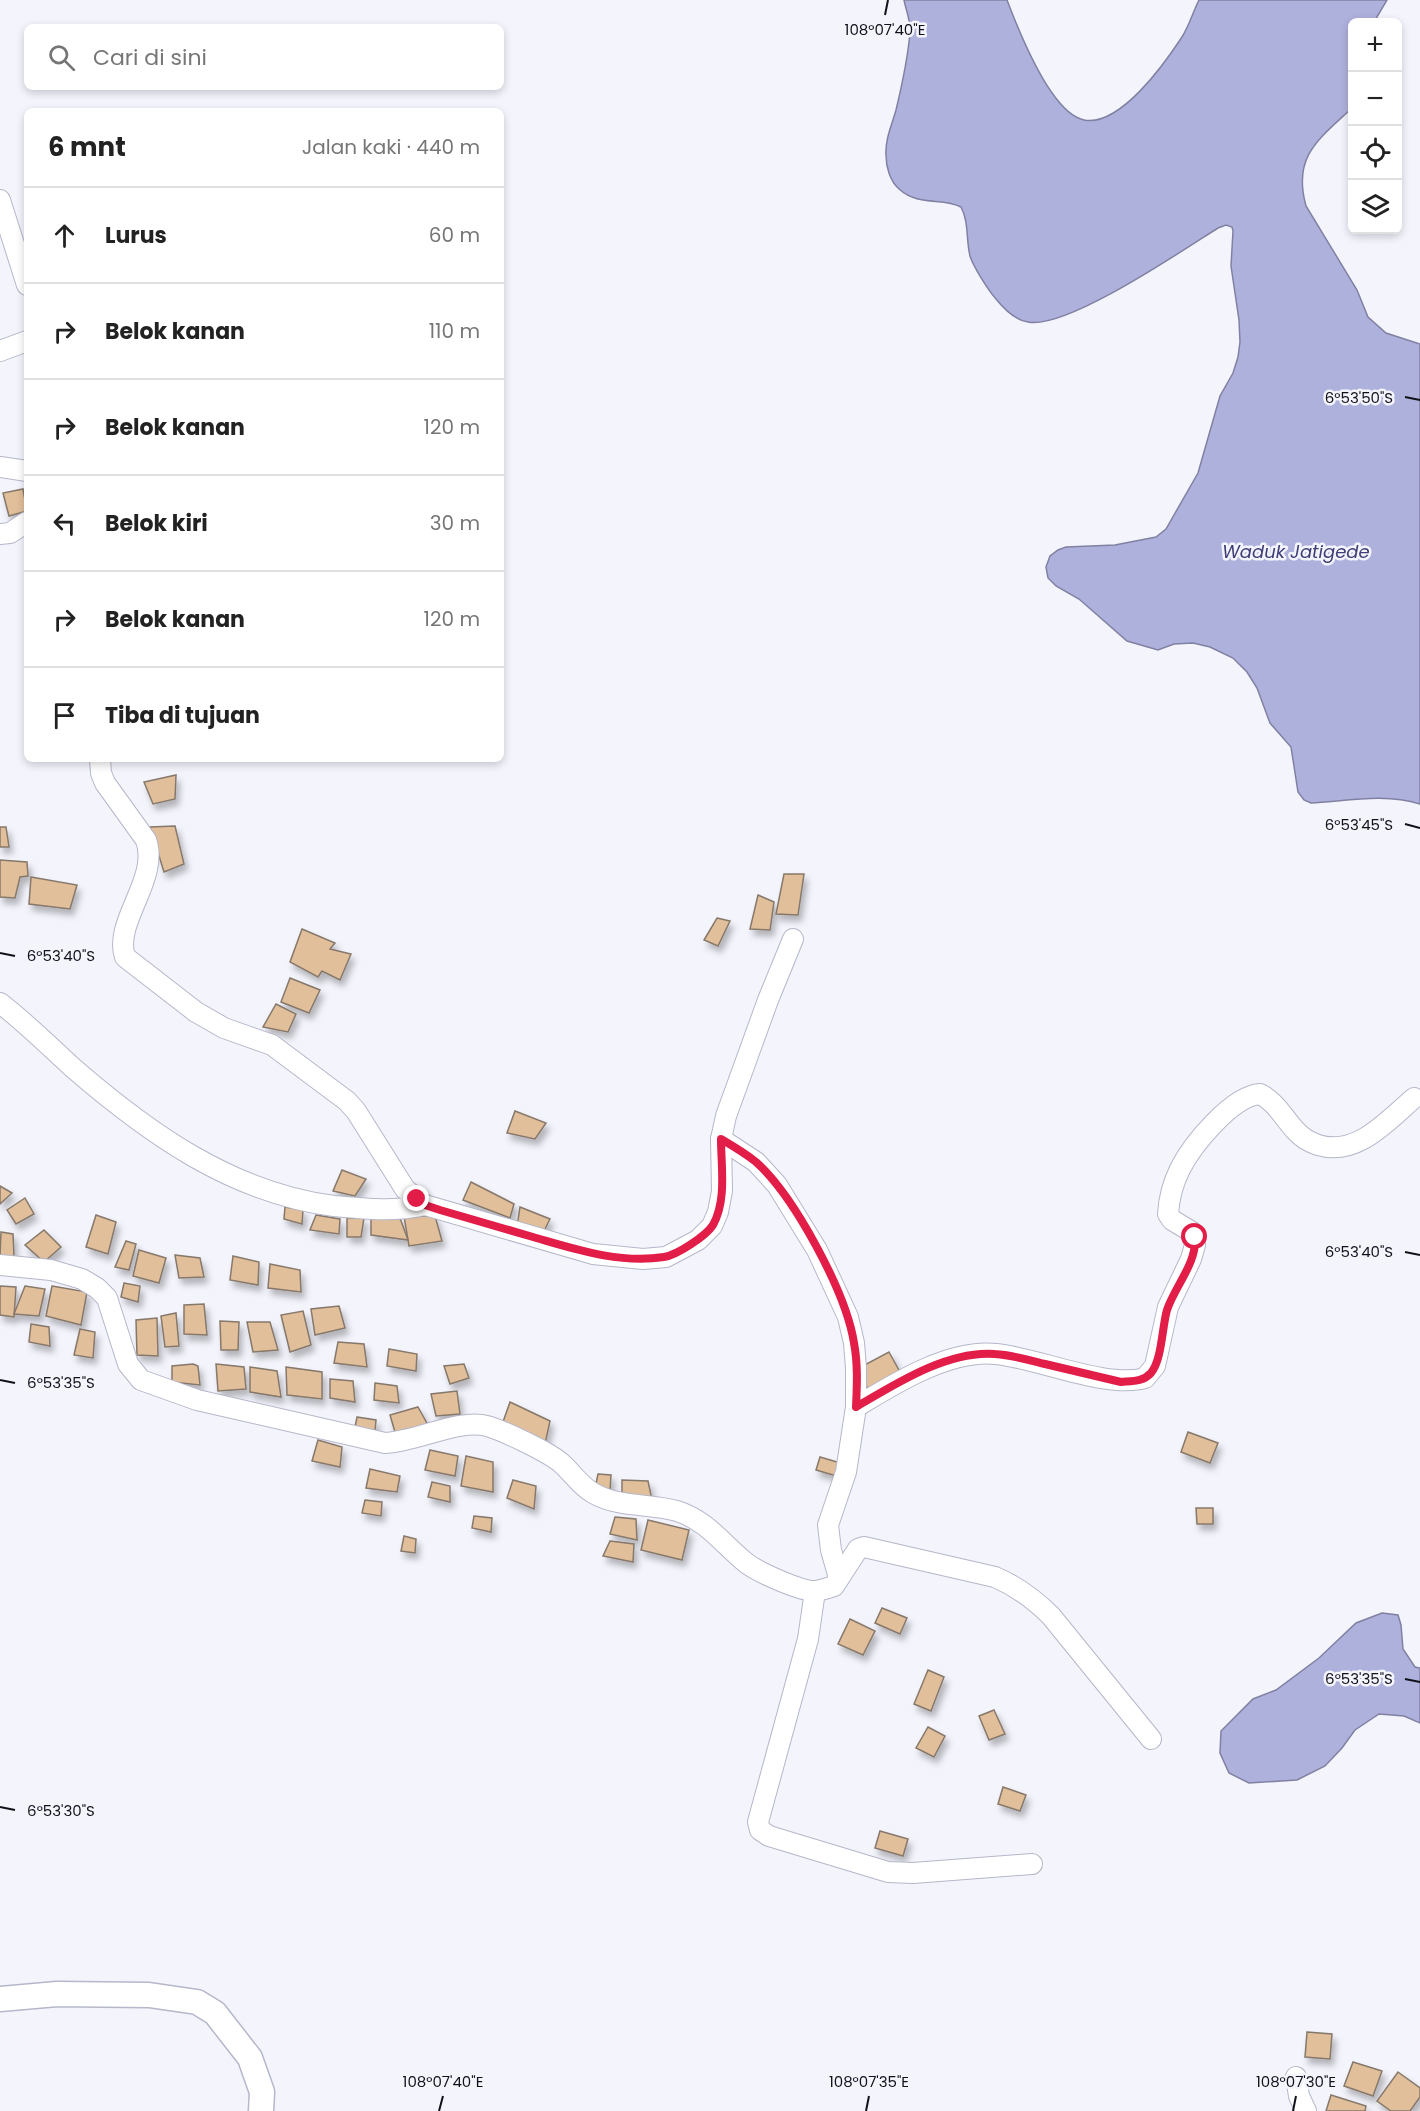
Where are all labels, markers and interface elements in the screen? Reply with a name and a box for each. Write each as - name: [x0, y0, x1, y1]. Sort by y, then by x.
- map controls: [1348, 18, 1402, 234]
- button: +: [1348, 18, 1402, 72]
- text: 108°07'40"E: [845, 19, 925, 40]
- search box: [24, 24, 504, 90]
- icon: search: [45, 41, 78, 74]
- text: Cari di sini: [93, 42, 207, 73]
- button: −: [1348, 72, 1402, 126]
- button: locate: [1348, 126, 1402, 180]
- text: 6 mnt: [48, 129, 126, 165]
- text: Jalan kaki · 440 m: [302, 133, 480, 161]
- button: layers: [1348, 180, 1402, 234]
- icon: ahead: [48, 219, 81, 252]
- text: Lurus: [105, 220, 167, 251]
- text: 60 m: [429, 221, 480, 249]
- icon: right: [48, 315, 81, 348]
- text: Belok kanan: [105, 316, 245, 347]
- text: 110 m: [429, 317, 480, 345]
- text: 6°53'50"S: [1325, 387, 1393, 408]
- icon: right: [48, 411, 81, 444]
- text: Belok kanan: [105, 412, 245, 443]
- text: 120 m: [424, 413, 480, 441]
- icon: left: [48, 507, 81, 540]
- text: Belok kiri: [105, 508, 208, 539]
- text: 30 m: [430, 509, 480, 537]
- water label: Waduk Jatigede: [1222, 539, 1370, 564]
- icon: right: [48, 603, 81, 636]
- text: Belok kanan: [105, 604, 245, 635]
- text: 120 m: [424, 605, 480, 633]
- icon: arrive: [48, 699, 81, 732]
- text: Tiba di tujuan: [105, 700, 260, 731]
- text: 6°53'45"S: [1325, 814, 1393, 835]
- text: 6°53'40"S: [27, 945, 95, 966]
- route end: [403, 1185, 429, 1211]
- route start: [1181, 1223, 1207, 1249]
- text: 6°53'40"S: [1325, 1241, 1393, 1262]
- text: 6°53'35"S: [27, 1372, 95, 1393]
- text: 6°53'35"S: [1325, 1668, 1393, 1689]
- text: 6°53'30"S: [27, 1800, 95, 1821]
- text: 108°07'40"E: [403, 2071, 483, 2092]
- text: 108°07'35"E: [829, 2071, 909, 2092]
- text: 108°07'30"E: [1256, 2071, 1336, 2092]

